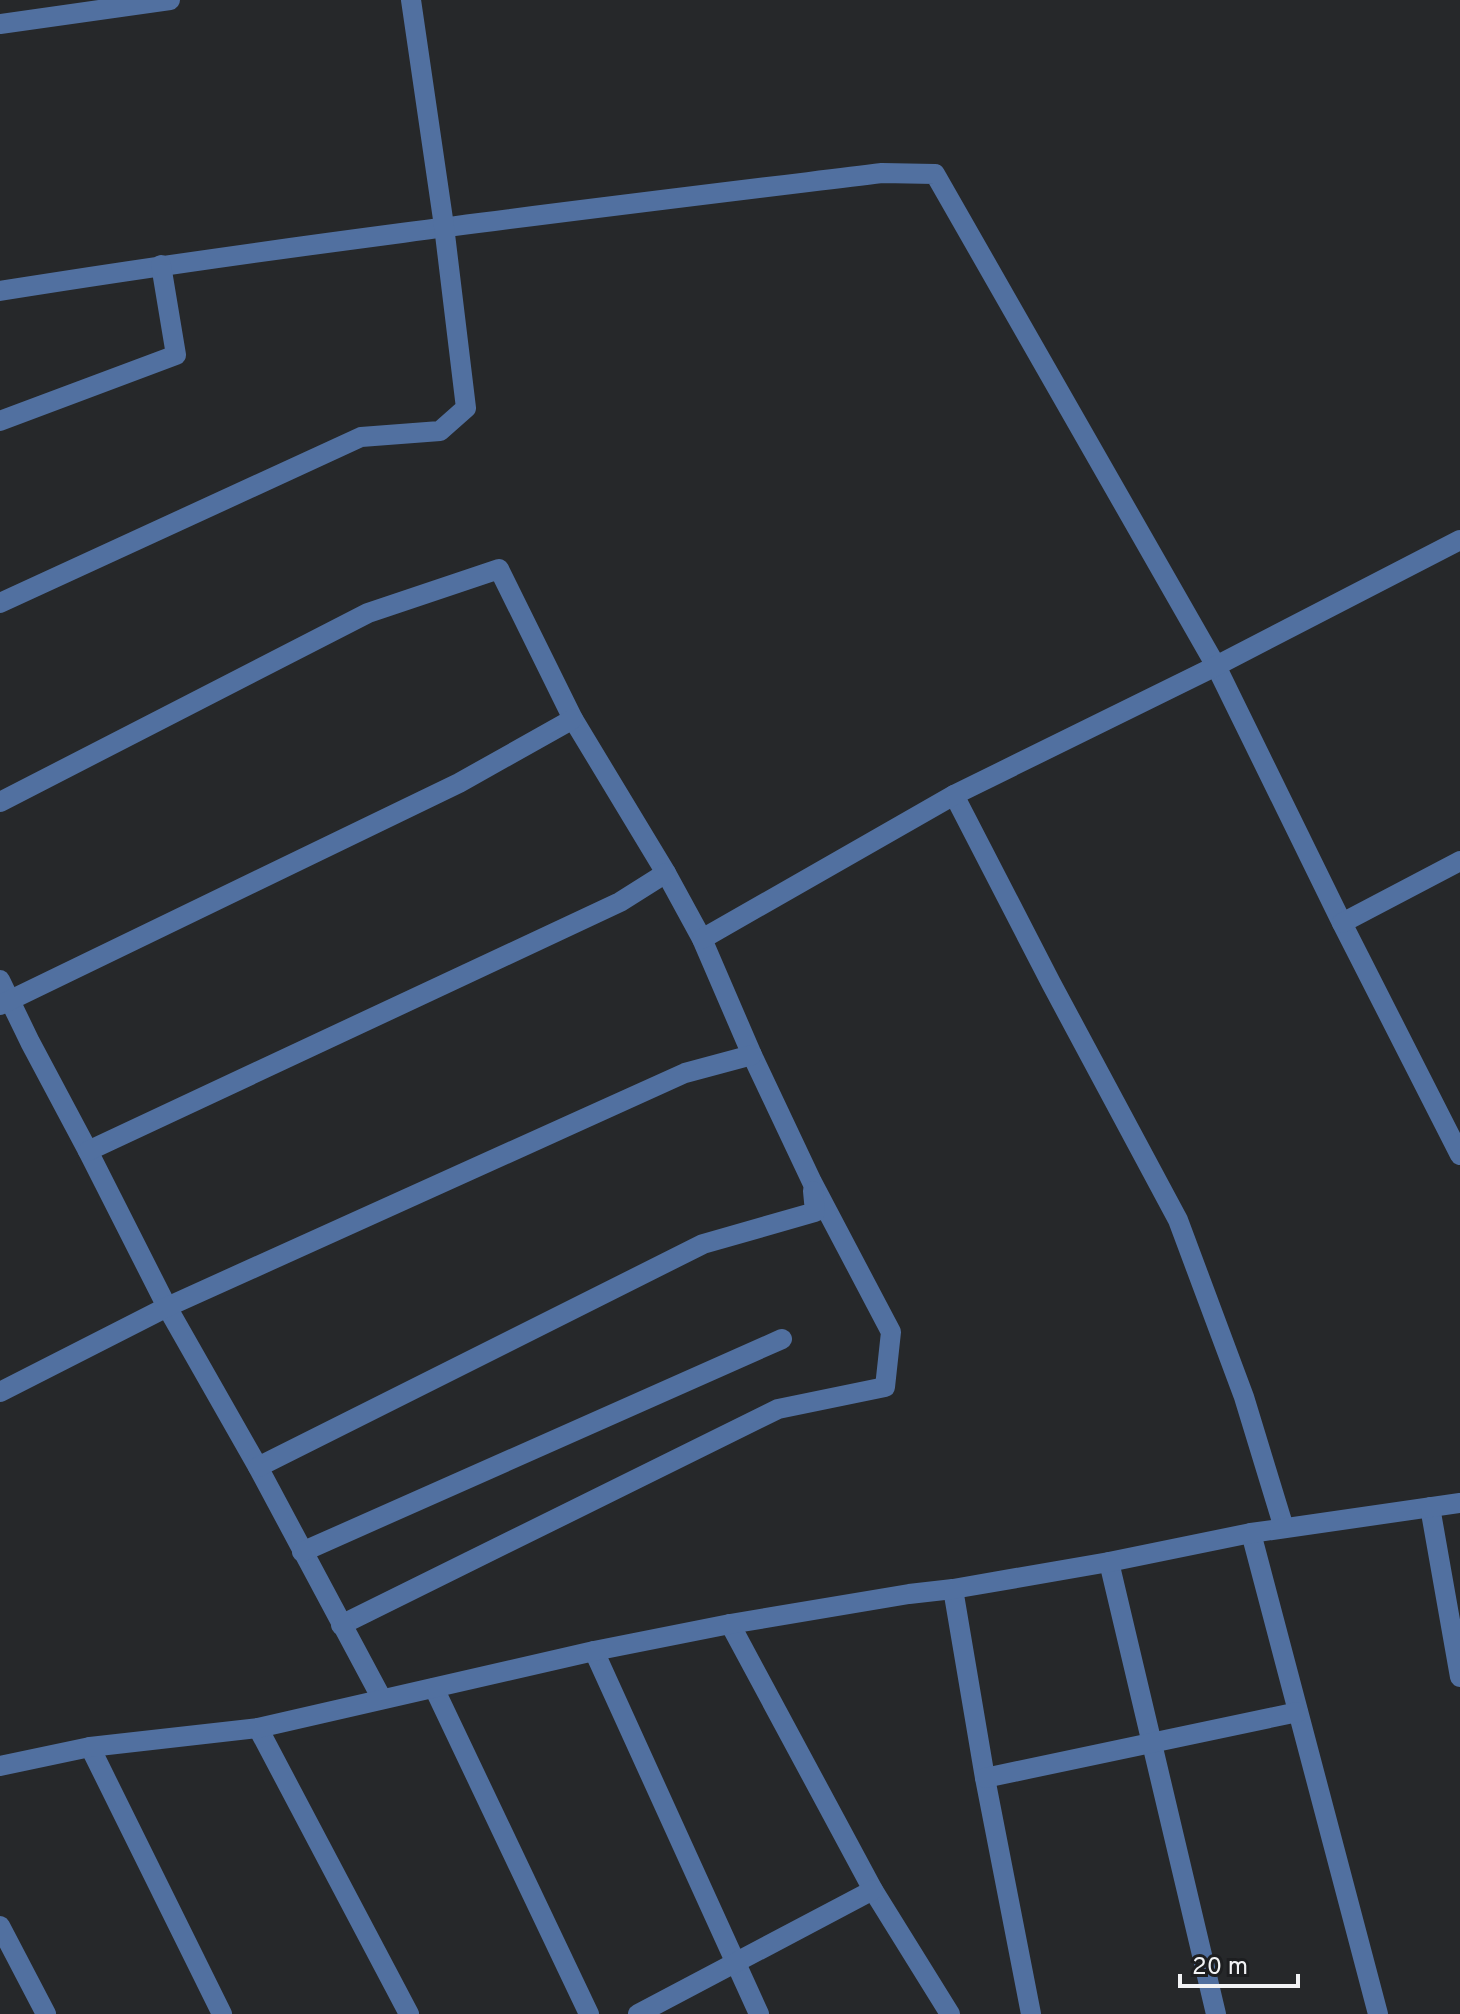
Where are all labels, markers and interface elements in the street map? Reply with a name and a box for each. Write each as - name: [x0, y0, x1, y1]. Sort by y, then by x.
- scale bar: [1180, 1938, 1298, 1988]
- text: 20 m: [1192, 1953, 1248, 1983]

